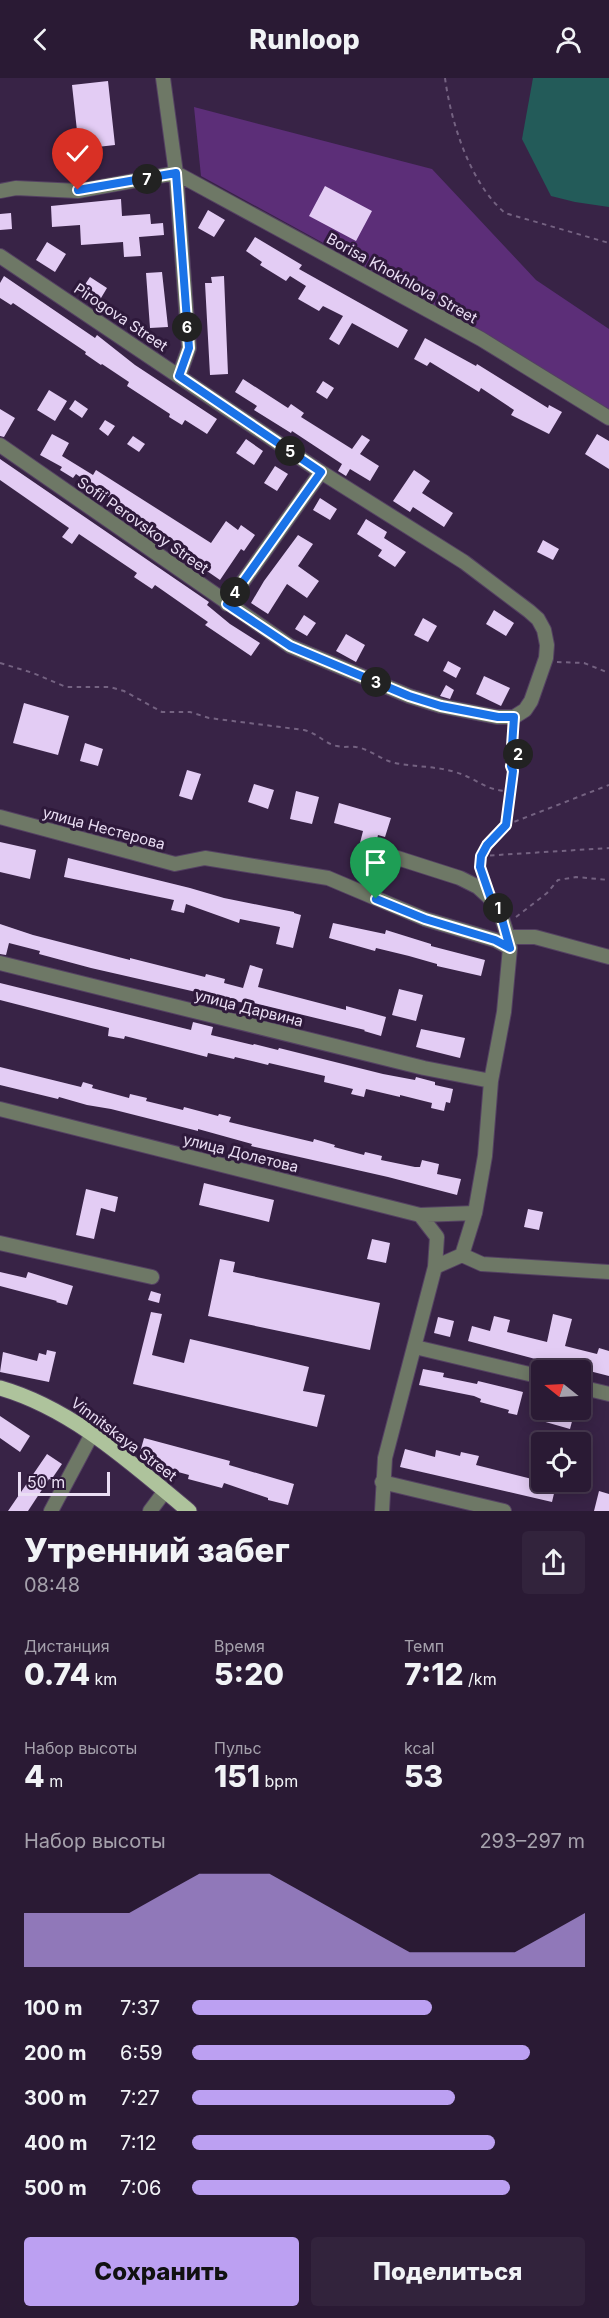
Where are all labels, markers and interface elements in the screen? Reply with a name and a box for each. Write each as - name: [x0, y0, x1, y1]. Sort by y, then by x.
- icon: back: [24, 23, 57, 56]
- text: Runloop: [249, 23, 360, 56]
- icon: person: [552, 23, 585, 56]
- pin: [52, 128, 103, 190]
- icon: check: [61, 137, 94, 170]
- pin: 7: [132, 164, 162, 194]
- text: 7: [142, 169, 152, 189]
- street label: Borisa Khokhlova Street: [323, 229, 481, 327]
- street label: Pirogova Street: [71, 279, 171, 355]
- pin: 6: [172, 312, 202, 342]
- text: 6: [182, 317, 192, 337]
- pin: 5: [275, 436, 305, 466]
- text: 5: [285, 441, 295, 461]
- street label: Sofii Perovskoy Street: [74, 473, 212, 578]
- pin: 4: [220, 577, 250, 607]
- text: 4: [230, 582, 240, 602]
- pin: 3: [361, 667, 391, 697]
- text: 3: [371, 672, 381, 692]
- pin: 2: [503, 739, 533, 769]
- text: 2: [513, 744, 523, 764]
- street label: улица Нестерова: [41, 803, 167, 853]
- pin: [350, 837, 401, 899]
- icon: arrive: [359, 846, 392, 879]
- pin: 1: [483, 893, 513, 923]
- text: 1: [495, 898, 501, 918]
- street label: улица Дарвина: [193, 985, 305, 1031]
- street label: улица Долетова: [181, 1129, 301, 1177]
- north arrow: [531, 1360, 591, 1420]
- map controls: [531, 1360, 591, 1492]
- street label: Vinnitskaya Street: [67, 1393, 181, 1485]
- button: locate: [531, 1432, 591, 1492]
- scale bar: [18, 1469, 110, 1496]
- text: 50 m: [27, 1472, 65, 1492]
- text: Утренний забег: [24, 1530, 290, 1570]
- button: share: [522, 1531, 585, 1594]
- text: 08:48: [24, 1573, 80, 1597]
- text: Дистанция: [24, 1636, 110, 1656]
- text: Время: [214, 1636, 265, 1656]
- text: Темп: [404, 1636, 444, 1656]
- text: 0.74: [24, 1656, 90, 1692]
- text: 5:20: [214, 1656, 284, 1692]
- text: 7:12: [404, 1656, 464, 1692]
- text: km: [90, 1669, 117, 1689]
- text: /km: [464, 1669, 497, 1689]
- text: Набор высоты: [24, 1738, 137, 1758]
- text: Пульс: [214, 1738, 262, 1758]
- text: kcal: [404, 1738, 435, 1758]
- text: 4: [24, 1758, 45, 1794]
- text: 151: [214, 1758, 260, 1794]
- text: 53: [404, 1758, 443, 1794]
- text: m: [45, 1771, 63, 1791]
- text: bpm: [260, 1771, 298, 1791]
- text: Набор высоты: [24, 1829, 166, 1853]
- text: 293–297 m: [479, 1829, 585, 1853]
- text: 100 m: [24, 1996, 83, 2020]
- text: 7:37: [120, 1996, 160, 2020]
- text: 200 m: [24, 2041, 87, 2065]
- text: 6:59: [120, 2041, 163, 2065]
- text: 300 m: [24, 2086, 87, 2110]
- text: 7:27: [120, 2086, 160, 2110]
- text: 400 m: [24, 2131, 88, 2155]
- text: 7:12: [120, 2131, 157, 2155]
- text: 500 m: [24, 2176, 87, 2200]
- text: 7:06: [120, 2176, 161, 2200]
- button: Сохранить: [24, 2237, 299, 2306]
- button: Поделиться: [311, 2237, 585, 2306]

